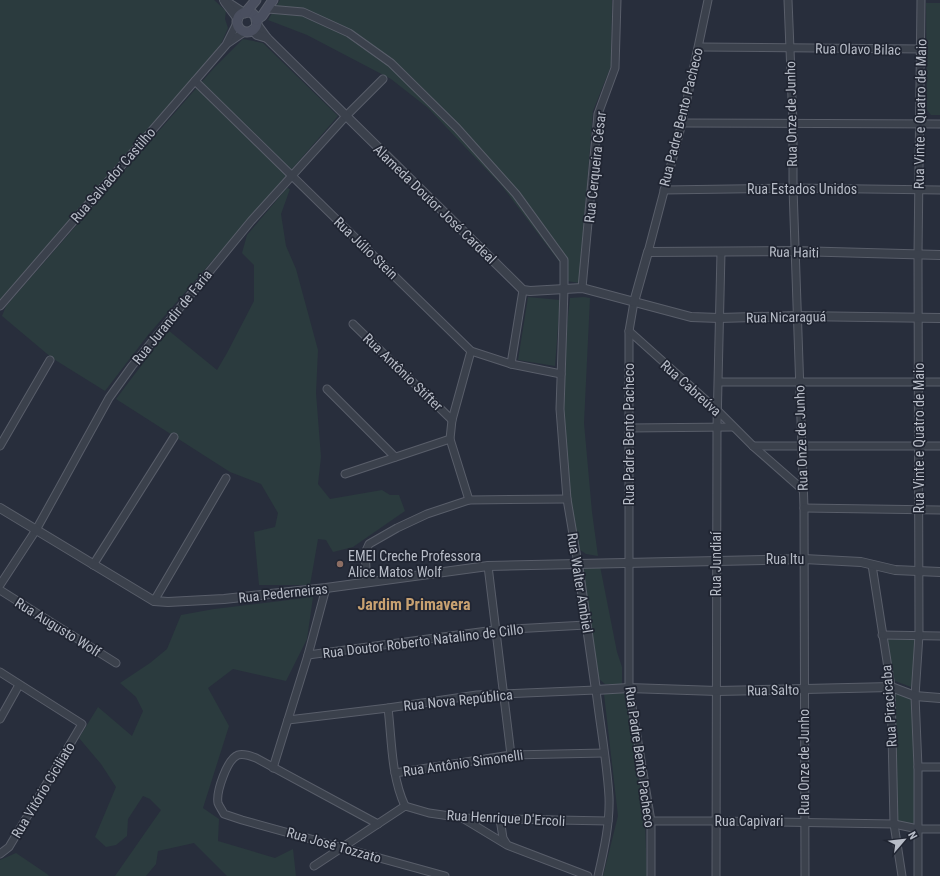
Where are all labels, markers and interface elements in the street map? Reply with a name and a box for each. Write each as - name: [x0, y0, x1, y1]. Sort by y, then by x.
- street label: Rua Vinte e Quatro de Maio: [911, 39, 929, 189]
- street label: Rua Olavo Bilac: [815, 40, 901, 58]
- street label: Rua Padre Bento Pacheco: [656, 46, 706, 188]
- street label: Rua Onze de Junho: [782, 61, 800, 167]
- street label: Rua Cerqueira César: [581, 110, 609, 224]
- street label: Rua Salvador Castilho: [67, 124, 159, 226]
- street label: Alameda Doutor José Cardeal: [370, 141, 500, 267]
- street label: Rua Estados Unidos: [747, 181, 857, 197]
- street label: Rua Júlio Stein: [331, 214, 401, 282]
- street label: Rua Haiti: [769, 244, 819, 260]
- street label: Rua Jurandir de Faria: [129, 267, 215, 367]
- street label: Rua Nicaraguá: [746, 308, 826, 326]
- street label: Rua Antônio Stifter: [360, 330, 446, 414]
- street label: Rua Cabreúva: [658, 357, 724, 419]
- street label: Rua Padre Bento Pacheco: [621, 363, 637, 505]
- street label: Rua Vinte e Quatro de Maio: [911, 363, 927, 513]
- street label: Rua Onze de Junho: [791, 385, 811, 491]
- street label: Rua Jundiaí: [708, 531, 724, 596]
- street label: Rua Walter Ambiel: [564, 532, 596, 634]
- place label: EMEI Creche Professora Alice Matos Wolf: [348, 548, 481, 580]
- street label: Rua Itu: [766, 551, 804, 567]
- marker: EMEI Creche Professora Alice Matos Wolf: [335, 559, 345, 569]
- street label: Rua Pederneiras: [238, 580, 328, 606]
- street label: Rua Augusto Wolf: [12, 594, 104, 660]
- district label: Jardim Primavera: [357, 595, 471, 614]
- street label: Rua Doutor Roberto Natalino de Cillo: [322, 621, 524, 661]
- street label: Rua Piracicaba: [878, 664, 900, 748]
- street label: Rua Salto: [747, 682, 799, 698]
- street label: Rua Padre Bento Pacheco: [622, 685, 658, 829]
- street label: Rua Nova República: [403, 686, 513, 714]
- street label: Rua Onze de Junho: [796, 709, 812, 815]
- street label: Rua Vitório Ciciliato: [8, 739, 78, 841]
- street label: Rua Antônio Simonelli: [402, 747, 524, 779]
- street label: Rua Henrique D'Ercoli: [446, 807, 566, 829]
- street label: Rua Capivari: [715, 813, 783, 829]
- north arrow: [884, 820, 924, 860]
- street label: Rua José Tozzato: [285, 824, 383, 866]
- text: N: [905, 830, 920, 842]

